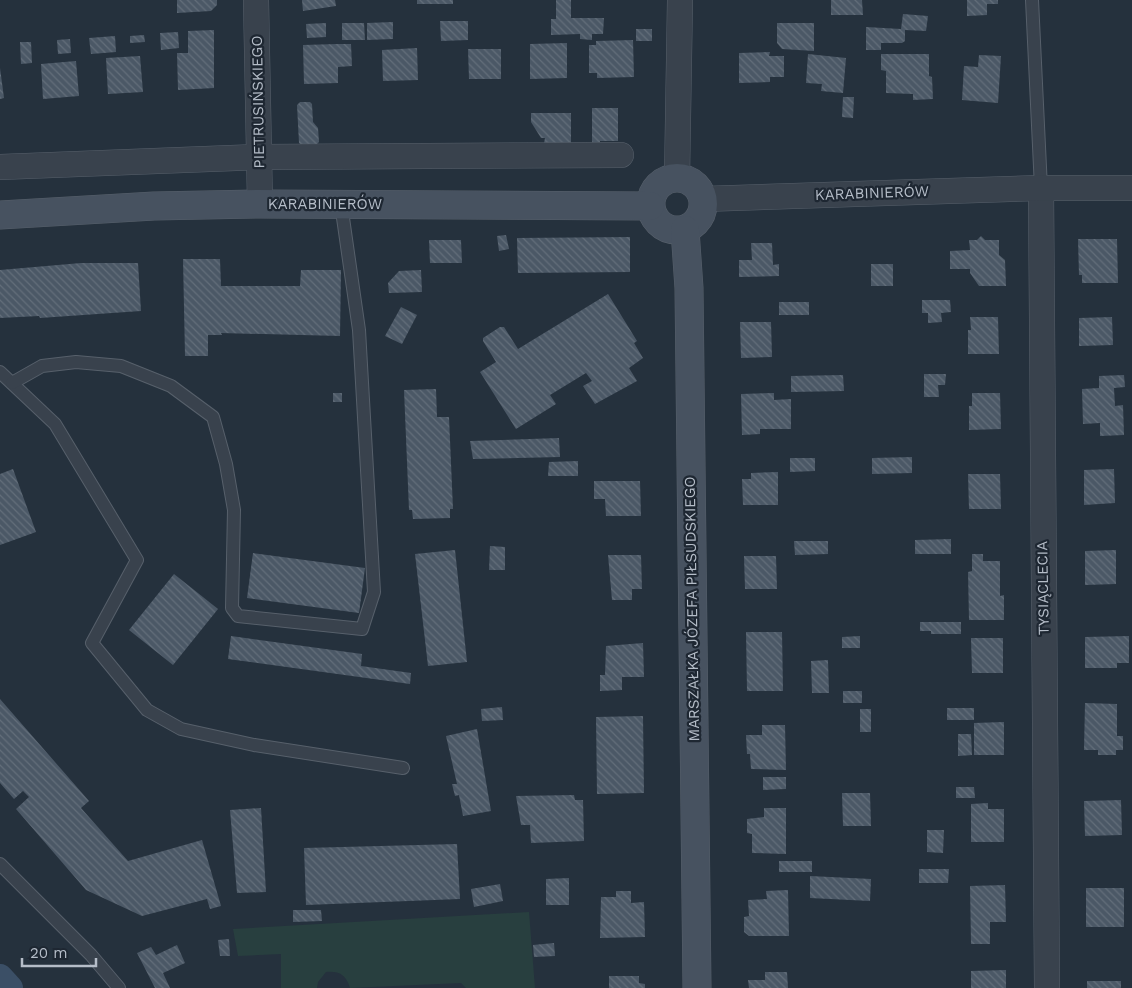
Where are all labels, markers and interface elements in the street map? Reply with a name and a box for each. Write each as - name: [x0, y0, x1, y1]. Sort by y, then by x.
- street label: PIETRUSIŃSKIEGO: [248, 35, 268, 169]
- street label: KARABINIERÓW: [815, 181, 929, 204]
- street label: KARABINIERÓW: [268, 194, 382, 213]
- street label: MARSZAŁKA JÓZEFA PIŁSUDSKIEGO: [680, 476, 703, 742]
- street label: TYSIĄCLECIA: [1033, 541, 1053, 635]
- scale bar: [22, 936, 96, 968]
- text: 20 m: [30, 944, 68, 962]

